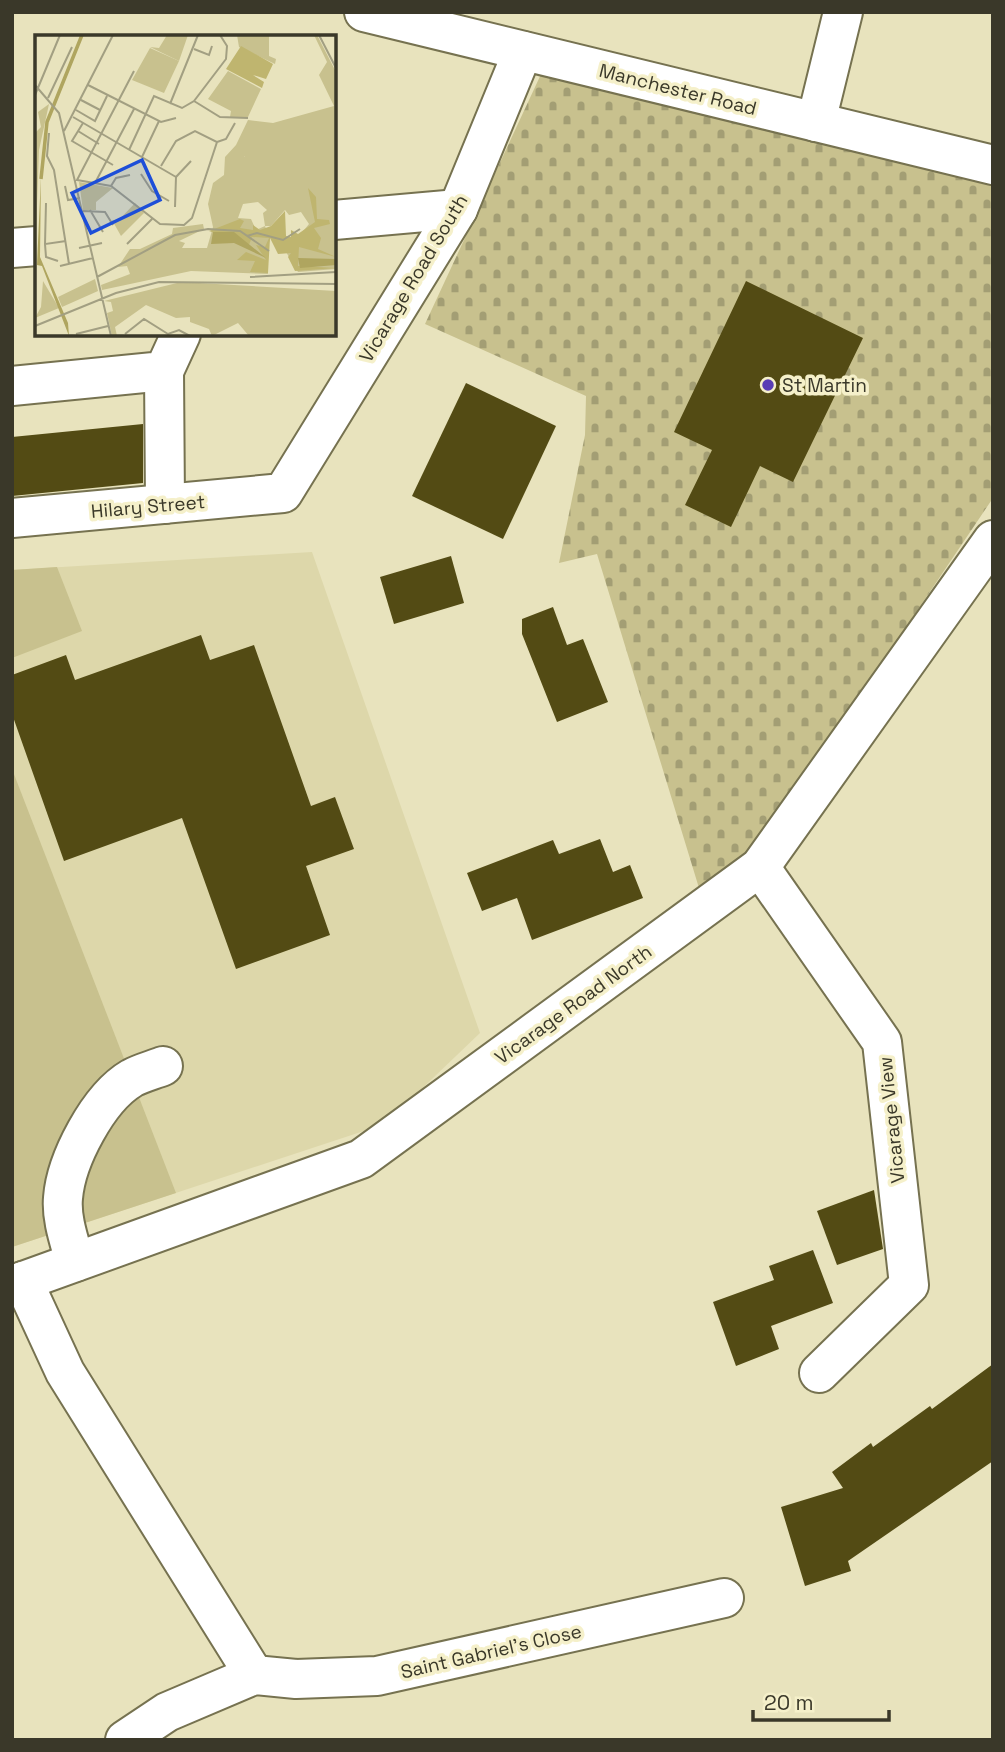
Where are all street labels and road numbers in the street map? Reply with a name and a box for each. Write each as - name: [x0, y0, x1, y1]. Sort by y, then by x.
- street label: Manchester Road: [597, 58, 759, 121]
- street label: Vicarage Road South: [353, 190, 473, 367]
- street label: Hilary Street: [90, 489, 206, 524]
- street label: Vicarage Road North: [490, 939, 657, 1070]
- street label: Vicarage View: [872, 1055, 911, 1184]
- street label: Saint Gabriel's Close: [398, 1618, 584, 1684]

